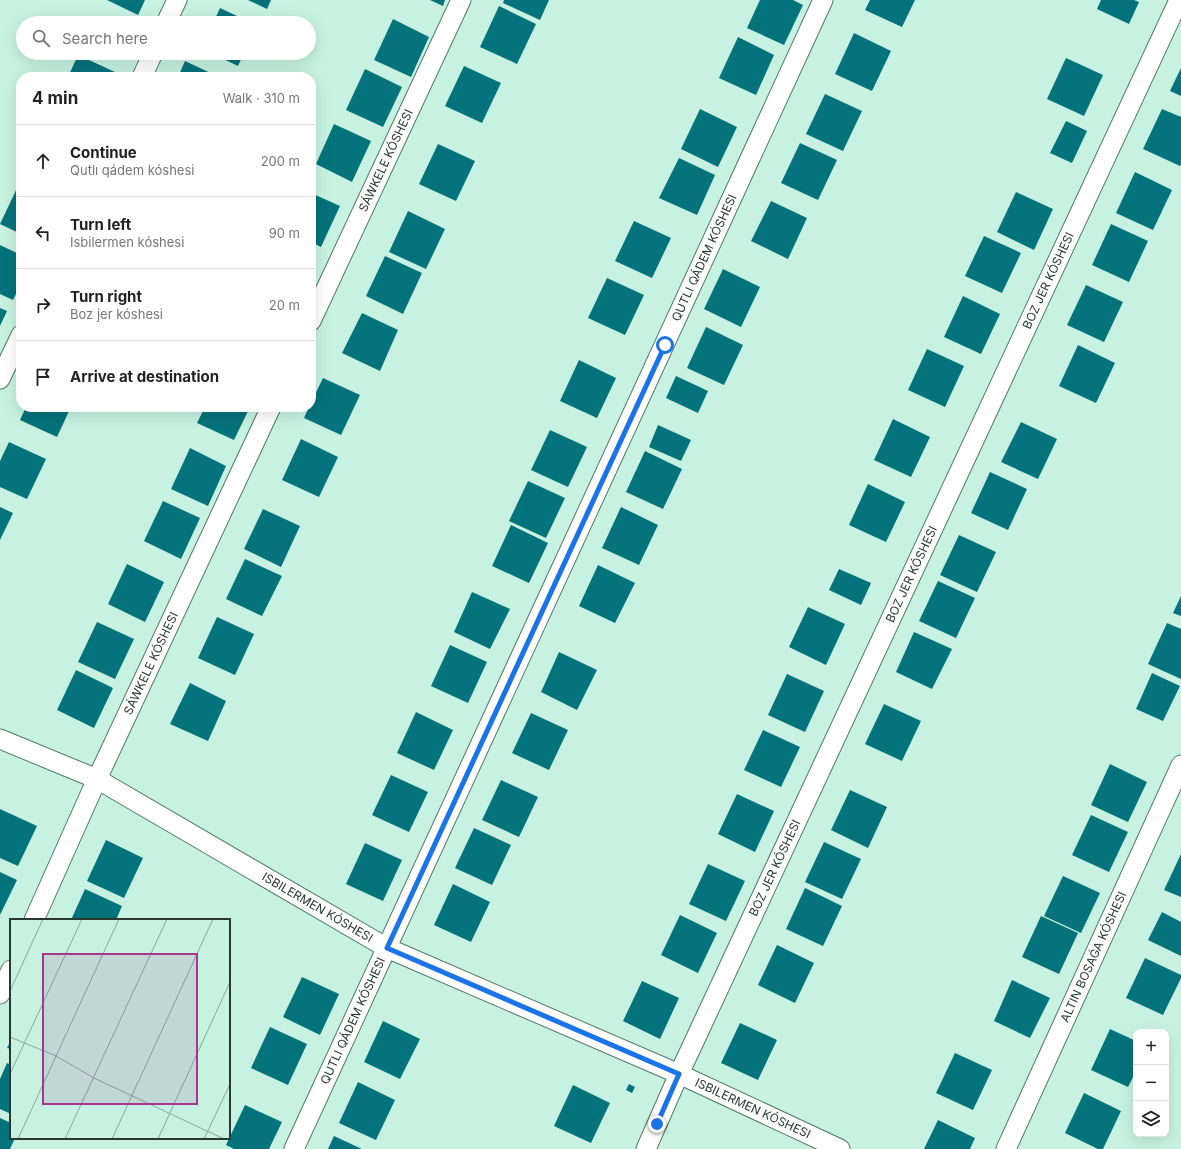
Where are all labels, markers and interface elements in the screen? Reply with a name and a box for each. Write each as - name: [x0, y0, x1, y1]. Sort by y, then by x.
- search box: [16, 16, 316, 60]
- icon: search: [30, 27, 52, 49]
- text: Search here: [62, 29, 148, 48]
- text: 4 min: [32, 88, 78, 108]
- text: Walk · 310 m: [223, 90, 300, 106]
- street label: SÁWKELE KÓSHESI: [355, 107, 416, 214]
- text: Continue: [70, 143, 137, 162]
- icon: ahead: [32, 150, 54, 172]
- text: 200 m: [261, 153, 300, 169]
- text: Qutlı qádem kóshesi: [70, 162, 194, 178]
- street label: QUTLI QÁDEM KÓSHESI: [668, 192, 739, 324]
- text: Turn left: [70, 215, 131, 234]
- icon: left: [32, 222, 54, 244]
- text: 90 m: [269, 225, 300, 241]
- street label: BOZ JER KÓSHESI: [1019, 230, 1077, 331]
- text: Isbilermen kóshesi: [70, 234, 184, 250]
- text: Turn right: [70, 287, 142, 306]
- icon: right: [32, 294, 54, 316]
- text: 20 m: [269, 297, 300, 313]
- text: Boz jer kóshesi: [70, 306, 163, 322]
- route start: [656, 336, 674, 354]
- icon: arrive: [32, 366, 54, 388]
- text: Arrive at destination: [70, 367, 219, 386]
- street label: BOZ JER KÓSHESI: [882, 524, 940, 625]
- street label: SÁWKELE KÓSHESI: [120, 610, 181, 717]
- street label: BOZ JER KÓSHESI: [745, 817, 803, 919]
- street label: ISBILERMEN KÓSHESI: [259, 869, 376, 945]
- street label: ALTIN BOSAǴA KÓSHESI: [1057, 889, 1129, 1024]
- inset map: [10, 919, 230, 1139]
- street label: QUTLI QÁDEM KÓSHESI: [317, 955, 388, 1087]
- map controls: [1133, 1029, 1169, 1137]
- button: +: [1133, 1029, 1169, 1065]
- button: −: [1133, 1065, 1169, 1101]
- street label: ISBILERMEN KÓSHESI: [693, 1075, 813, 1141]
- button: layers: [1133, 1101, 1169, 1137]
- route end: [648, 1115, 666, 1133]

